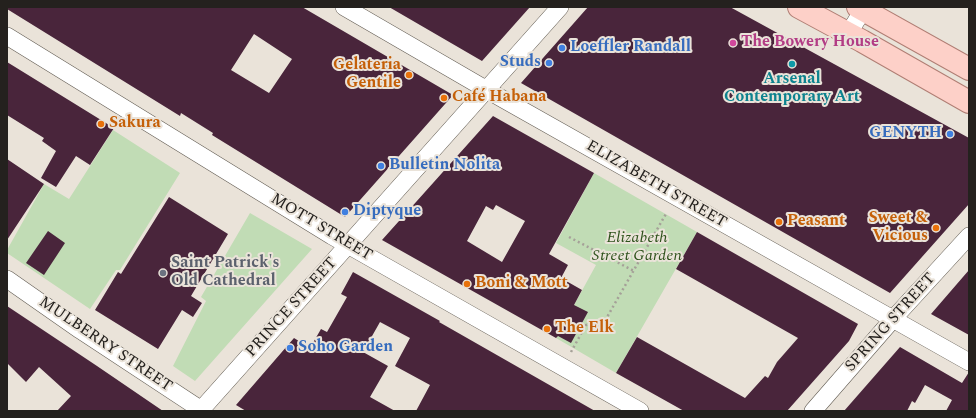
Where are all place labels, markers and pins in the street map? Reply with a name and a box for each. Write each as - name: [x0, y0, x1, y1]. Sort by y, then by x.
- place label: The Bowery House: [741, 33, 879, 53]
- place label: Loeffler Randall: [570, 38, 691, 58]
- marker: The Bowery House: [728, 38, 738, 48]
- marker: Loeffler Randall: [557, 43, 567, 53]
- place label: Studs: [500, 53, 541, 73]
- place label: Gelateria Gentile: [333, 56, 401, 94]
- marker: Studs: [544, 58, 554, 68]
- marker: Arsenal Contemporary Art: [787, 59, 797, 69]
- marker: Gelateria Gentile: [404, 70, 414, 80]
- place label: Arsenal Contemporary Art: [724, 70, 860, 108]
- place label: Café Habana: [452, 88, 547, 108]
- marker: Café Habana: [439, 93, 449, 103]
- place label: Sakura: [109, 114, 161, 134]
- marker: Sakura: [96, 119, 106, 129]
- place label: GENYTH: [869, 124, 942, 144]
- marker: GENYTH: [945, 129, 955, 139]
- place label: Bulletin Nolita: [389, 156, 500, 176]
- marker: Bulletin Nolita: [376, 161, 386, 171]
- place label: Diptyque: [353, 202, 421, 222]
- marker: Diptyque: [340, 207, 350, 217]
- place label: Sweet & Vicious: [868, 209, 928, 247]
- place label: Peasant: [787, 212, 845, 232]
- marker: Peasant: [774, 217, 784, 227]
- marker: Sweet & Vicious: [931, 223, 941, 233]
- place label: Saint Patrick's Old Cathedral: [171, 254, 280, 292]
- marker: Saint Patrick's Old Cathedral: [158, 268, 168, 278]
- place label: Boni & Mott: [475, 274, 568, 294]
- marker: Boni & Mott: [462, 279, 472, 289]
- place label: The Elk: [555, 319, 614, 339]
- marker: The Elk: [542, 324, 552, 334]
- place label: Soho Garden: [298, 338, 393, 358]
- marker: Soho Garden: [285, 343, 295, 353]

